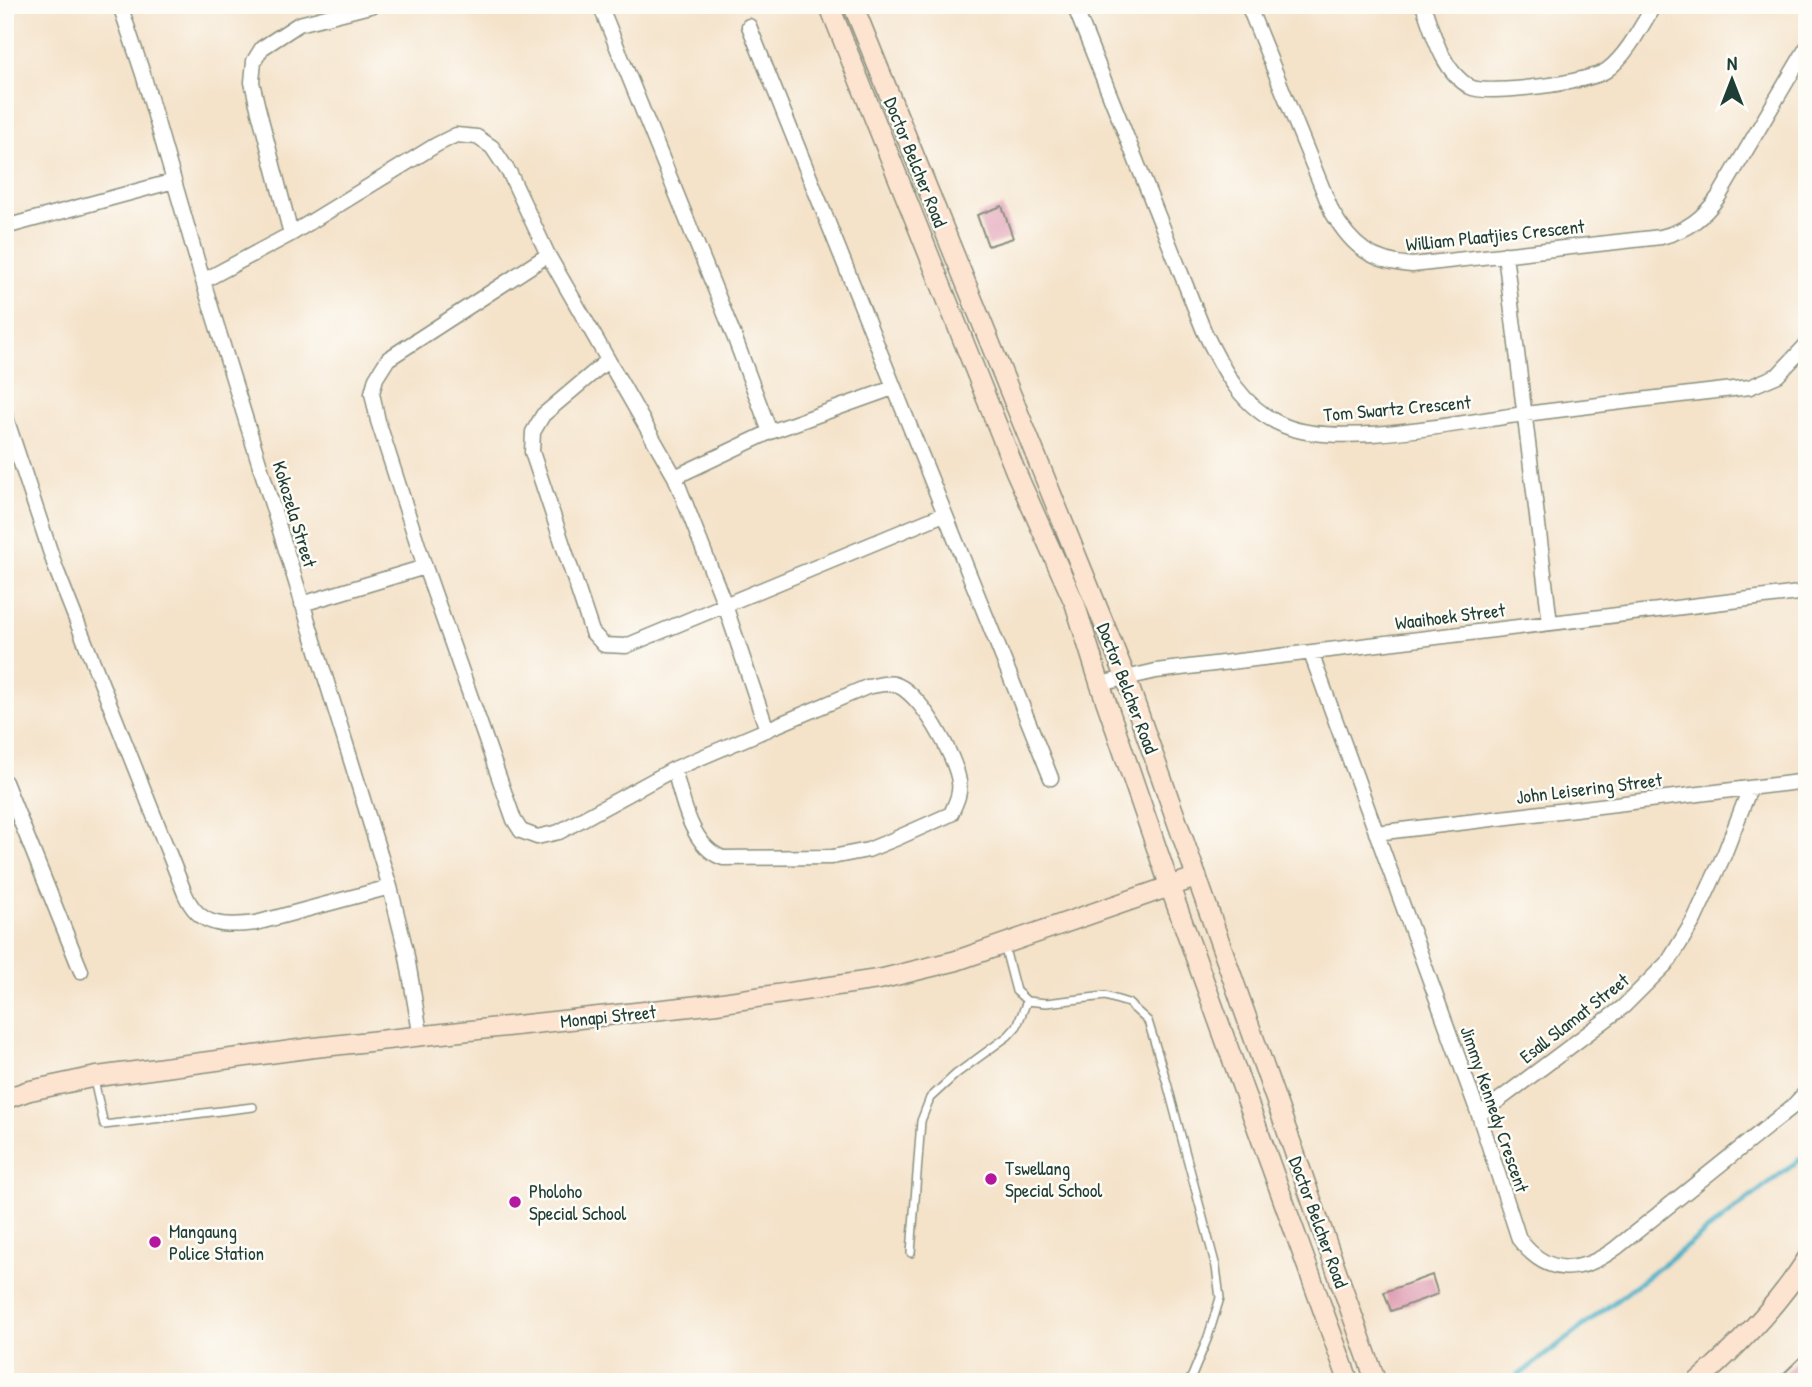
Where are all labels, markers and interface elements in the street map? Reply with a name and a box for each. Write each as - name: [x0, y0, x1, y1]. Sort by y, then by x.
- north arrow: [1696, 46, 1766, 116]
- text: N: [1727, 50, 1737, 76]
- street label: Doctor Belcher Road: [878, 93, 954, 231]
- street label: William Plaatjies Crescent: [1404, 213, 1586, 257]
- street label: Tom Swartz Crescent: [1322, 389, 1472, 427]
- street label: Kokozela Street: [266, 458, 324, 571]
- street label: Waaihoek Street: [1394, 596, 1507, 636]
- street label: Doctor Belcher Road: [1091, 619, 1165, 758]
- street label: John Leisering Street: [1515, 766, 1664, 810]
- street label: Esall Slamat Street: [1514, 967, 1635, 1069]
- street label: Monapi Street: [559, 998, 658, 1034]
- street label: Jimmy Kennedy Crescent: [1454, 1022, 1536, 1196]
- street label: Doctor Belcher Road: [1283, 1153, 1355, 1292]
- place label: Tswellang Special School: [1005, 1155, 1103, 1203]
- marker: Tswellang Special School: [983, 1171, 999, 1187]
- place label: Pholoho Special School: [529, 1178, 627, 1226]
- marker: Pholoho Special School: [507, 1194, 523, 1210]
- place label: Mangaung Police Station: [169, 1218, 264, 1266]
- marker: Mangaung Police Station: [147, 1234, 163, 1250]

